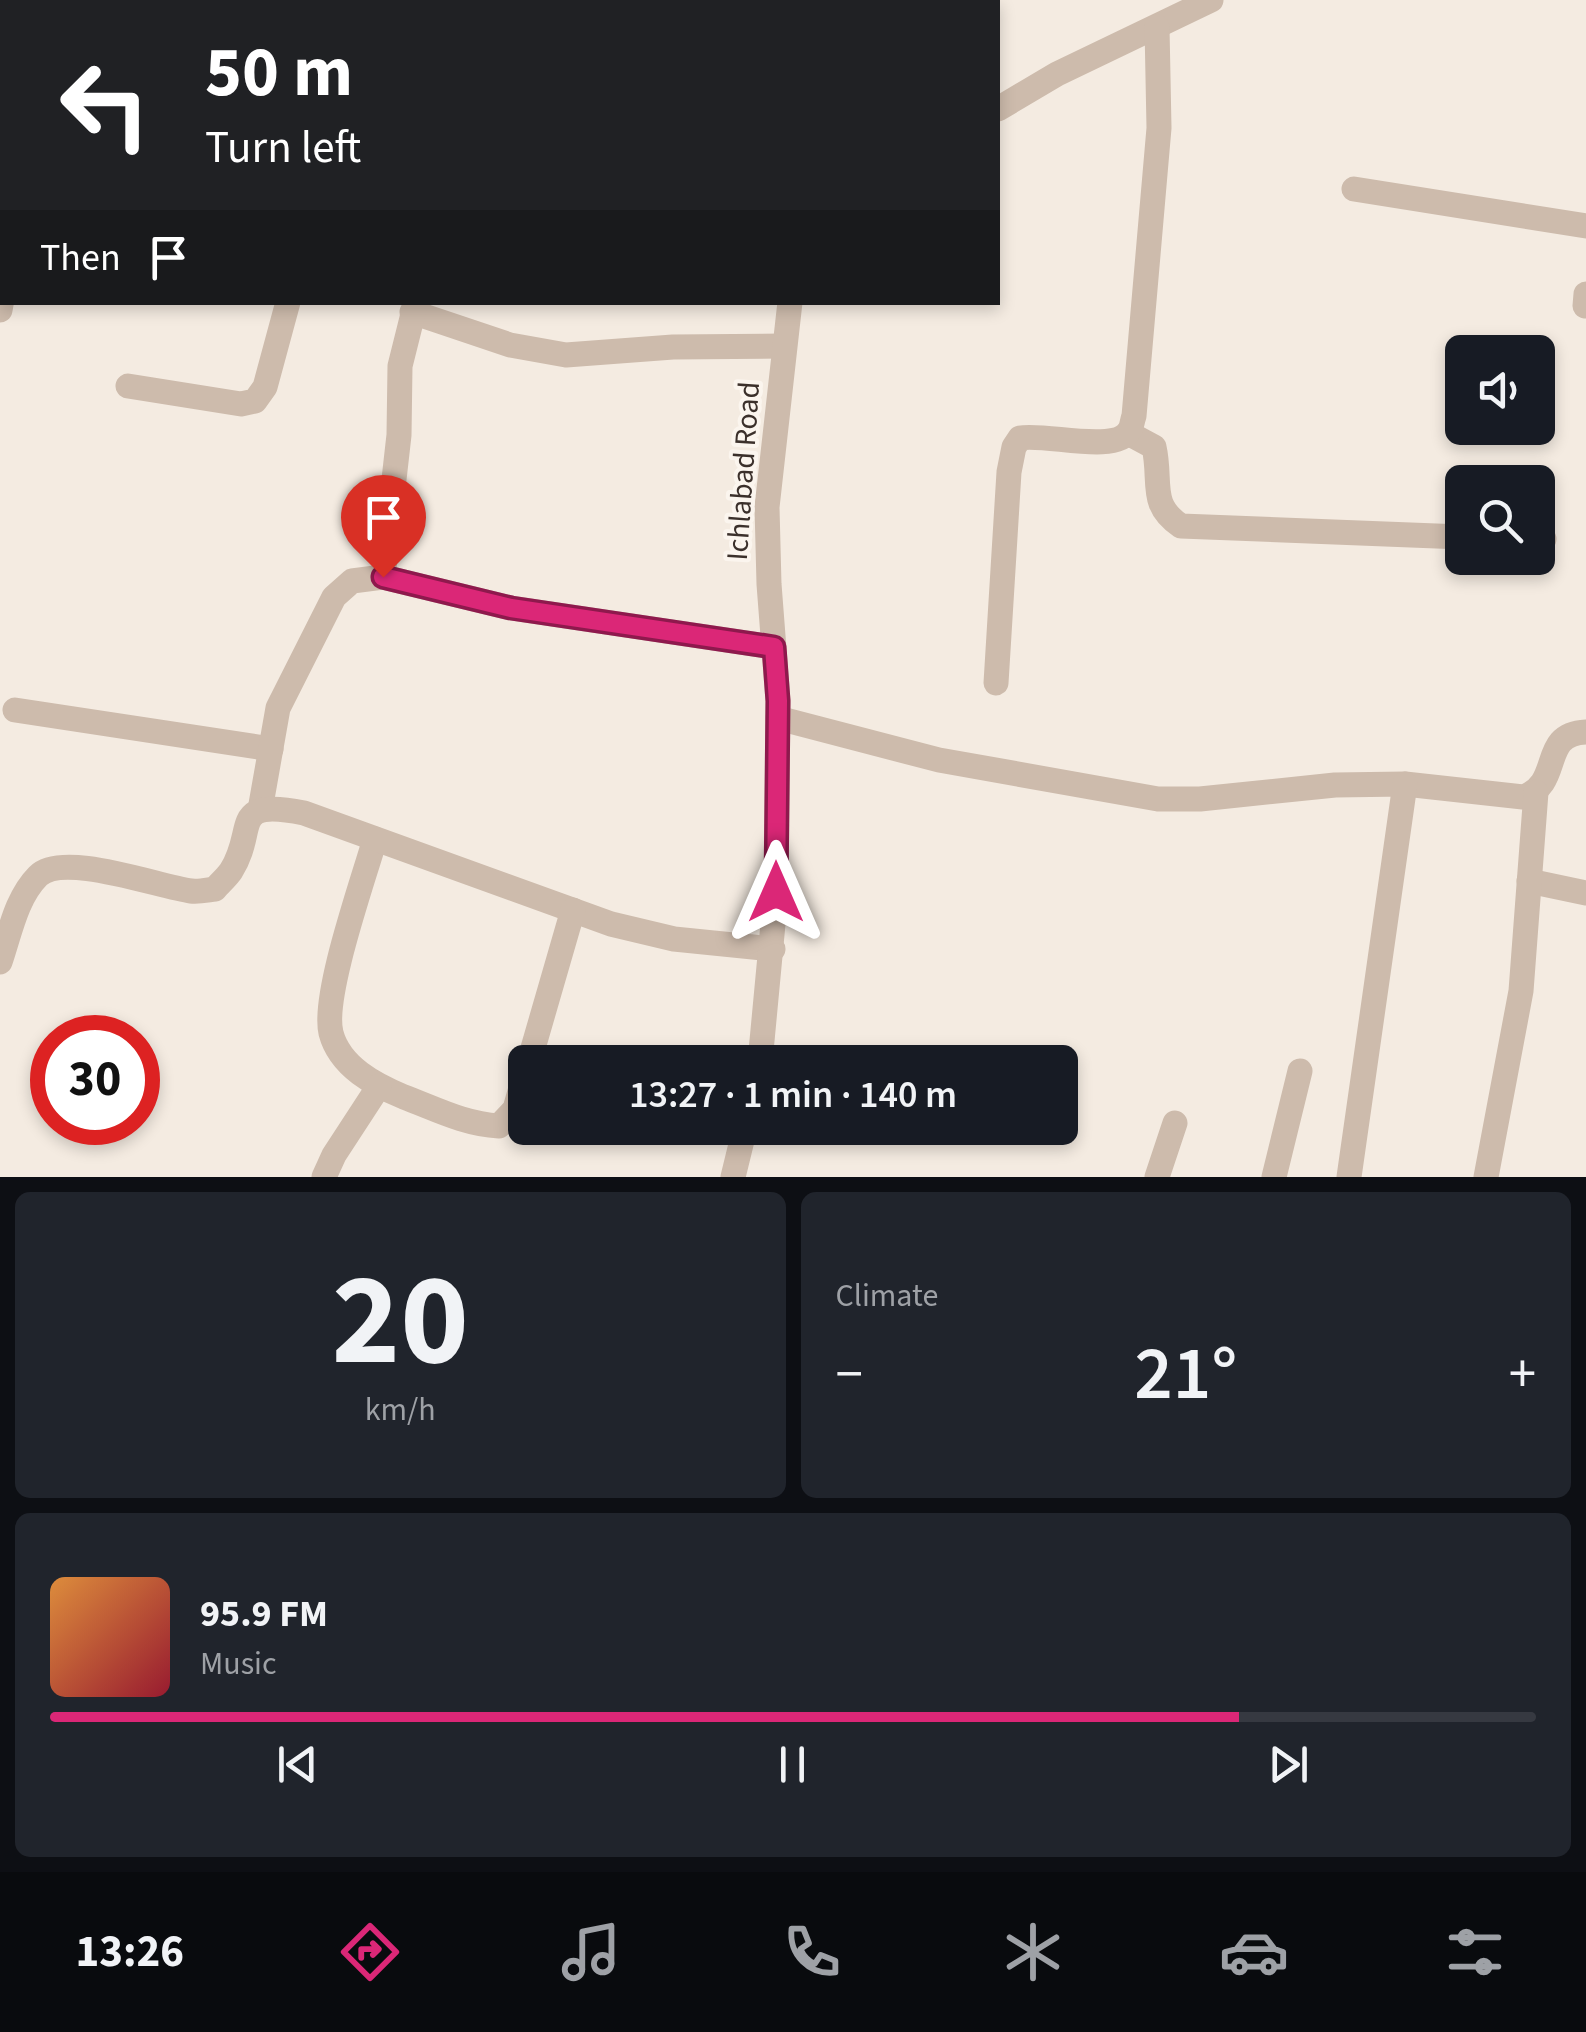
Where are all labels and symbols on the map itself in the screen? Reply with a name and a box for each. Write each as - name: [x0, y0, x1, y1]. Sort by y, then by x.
- street label: Ichlabad Road: [716, 380, 771, 562]
- pin: [341, 475, 426, 578]
- position arrow: [724, 840, 828, 944]
- speed limit sign: 30: [30, 1015, 160, 1145]

